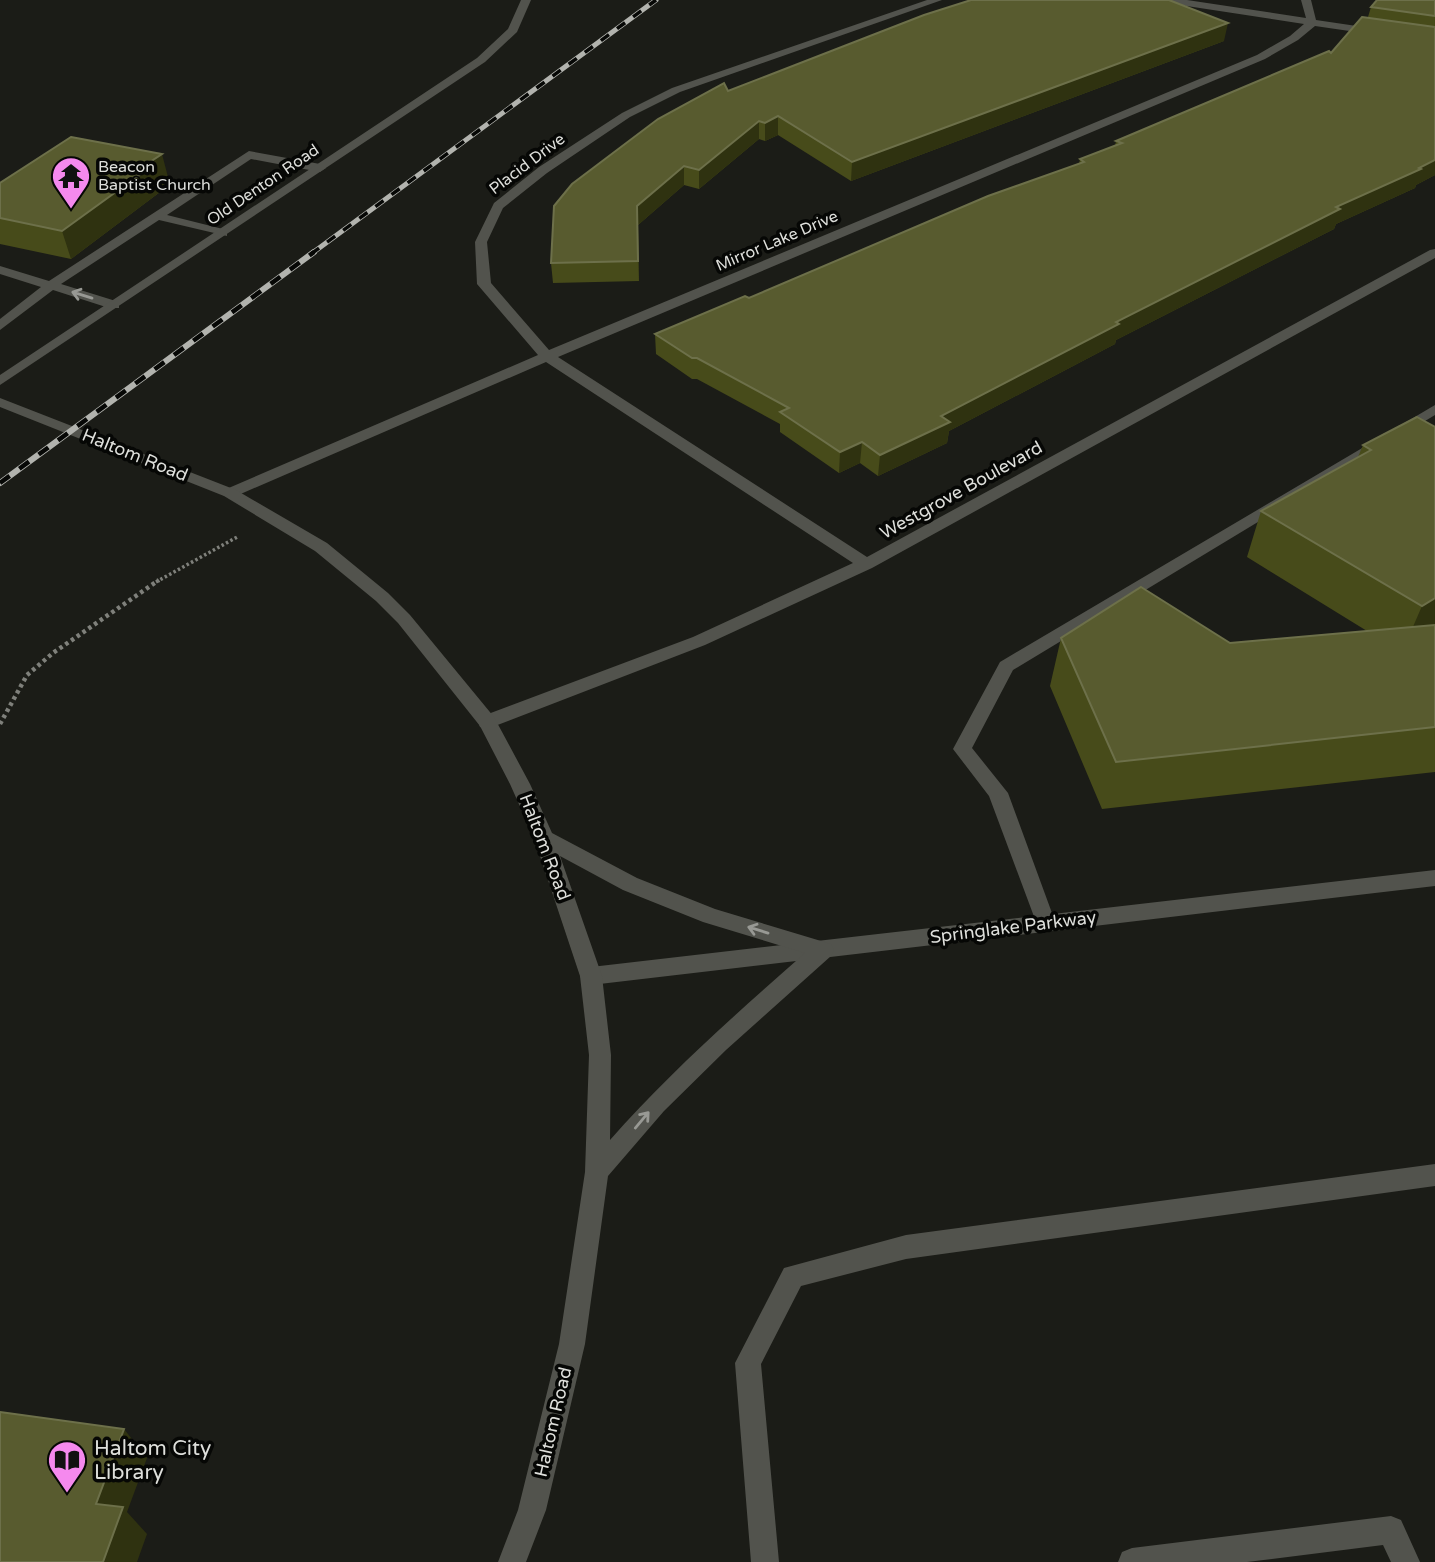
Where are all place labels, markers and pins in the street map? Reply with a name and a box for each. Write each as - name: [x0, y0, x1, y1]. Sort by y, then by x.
- temple icon: Beacon Baptist Church: [50, 155, 92, 210]
- place label: Beacon Baptist Church: [98, 157, 211, 195]
- place label: Haltom City Library: [94, 1436, 211, 1485]
- library icon: Haltom City Library: [46, 1439, 88, 1494]

